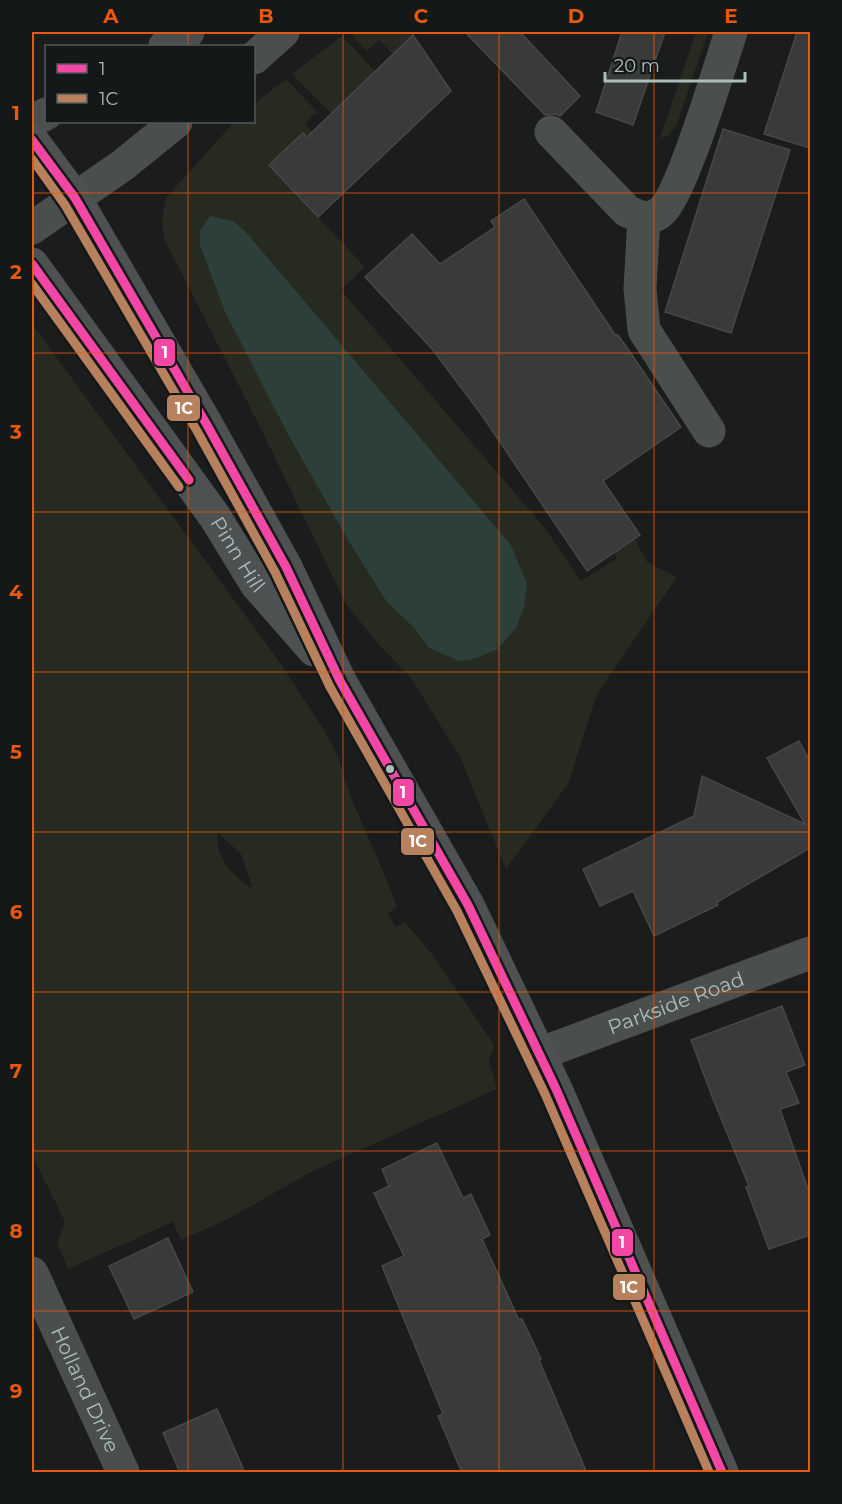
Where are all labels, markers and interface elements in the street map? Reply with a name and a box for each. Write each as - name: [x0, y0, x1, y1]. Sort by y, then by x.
- text: A: [102, 4, 119, 28]
- text: B: [258, 4, 274, 28]
- text: C: [414, 4, 429, 28]
- text: D: [568, 4, 584, 28]
- text: E: [724, 4, 738, 28]
- legend: [45, 45, 255, 123]
- scale bar: [605, 45, 744, 83]
- text: 20 m: [614, 55, 660, 77]
- text: 1: [99, 58, 106, 80]
- text: 1C: [99, 88, 118, 110]
- text: 1: [12, 101, 20, 125]
- text: 2: [10, 260, 22, 284]
- line badge: 1: [153, 338, 176, 367]
- text: 1: [162, 343, 168, 362]
- line badge: 1C: [166, 394, 201, 422]
- text: 1C: [175, 399, 193, 418]
- text: 3: [9, 420, 22, 444]
- street label: Pinn Hill: [206, 512, 270, 598]
- text: 4: [9, 580, 23, 604]
- text: 5: [10, 740, 22, 764]
- unlabelled marker: [384, 763, 396, 775]
- line badge: 1: [392, 778, 415, 807]
- text: 1: [400, 783, 406, 802]
- line badge: 1C: [400, 827, 435, 856]
- text: 1C: [409, 832, 427, 851]
- text: 6: [10, 900, 23, 924]
- street label: Parkside Road: [604, 967, 747, 1039]
- text: 7: [10, 1059, 22, 1083]
- text: 8: [9, 1219, 23, 1243]
- line badge: 1: [611, 1228, 634, 1257]
- text: 1: [619, 1233, 625, 1252]
- line badge: 1C: [612, 1273, 646, 1301]
- text: 1C: [620, 1278, 638, 1297]
- street label: Holland Drive: [46, 1322, 124, 1456]
- text: 9: [10, 1379, 22, 1403]

